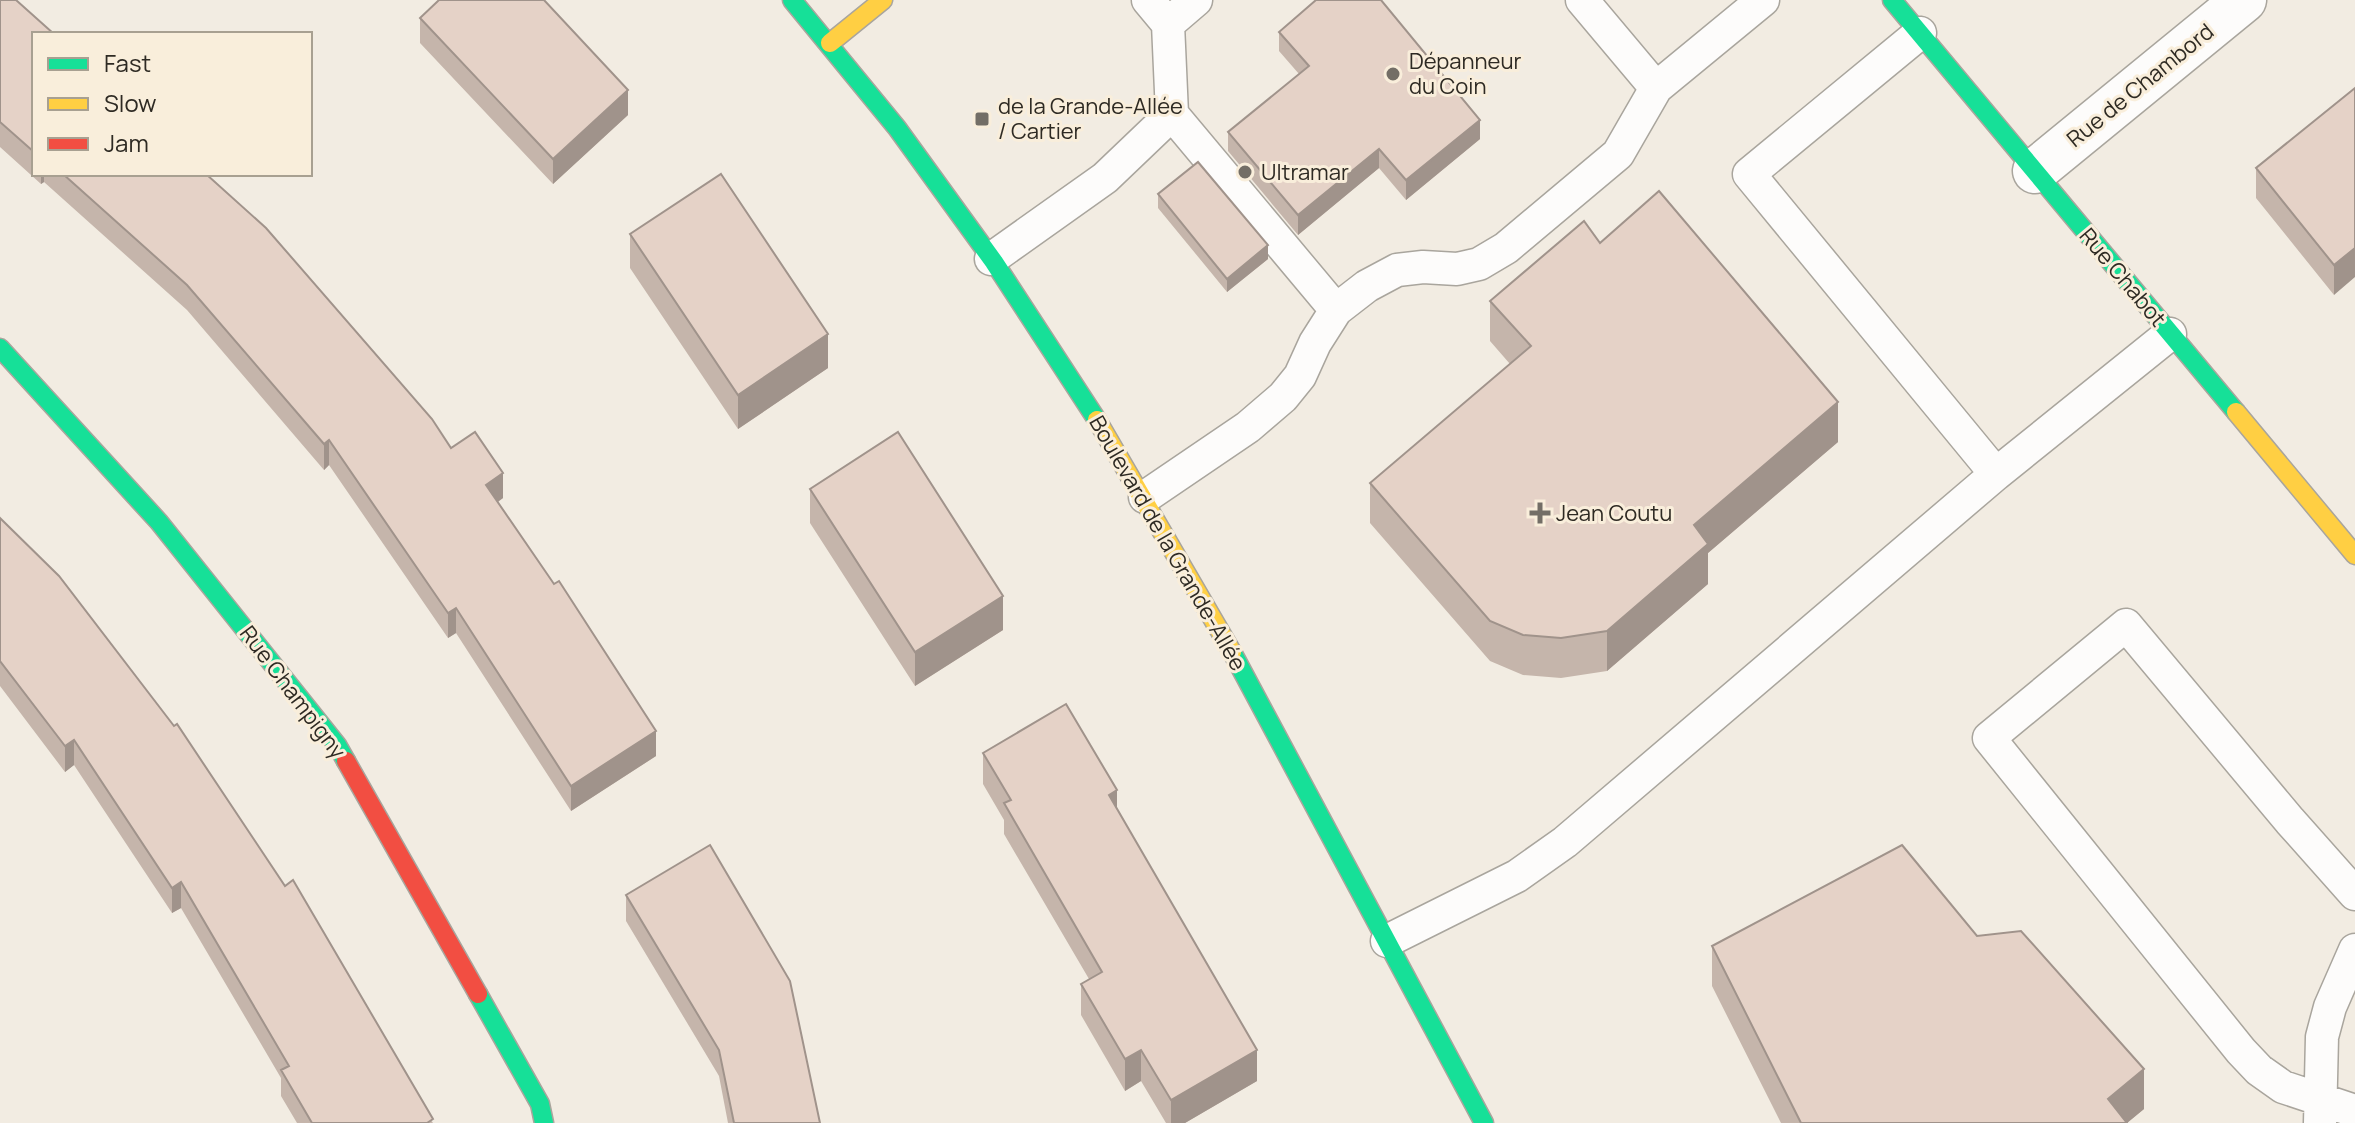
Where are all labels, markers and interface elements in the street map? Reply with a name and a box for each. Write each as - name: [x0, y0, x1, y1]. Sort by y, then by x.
- street label: Rue de Chambord: [2060, 16, 2220, 154]
- legend: [32, 32, 312, 176]
- text: Fast: [104, 46, 151, 79]
- place label: Dépanneur du Coin: [1409, 46, 1522, 101]
- marker: Dépanneur du Coin: [1384, 65, 1402, 83]
- text: Slow: [104, 86, 157, 119]
- place label: de la Grande-Allée / Cartier: [998, 91, 1183, 146]
- marker: de la Grande-Allée / Cartier: [973, 110, 991, 128]
- text: Jam: [104, 126, 149, 159]
- place label: Ultramar: [1261, 157, 1349, 187]
- marker: Ultramar: [1236, 163, 1254, 181]
- street label: Rue Chabot: [2073, 221, 2173, 333]
- street label: Boulevard de la Grande-Allée: [1083, 410, 1254, 676]
- place label: Jean Coutu: [1556, 498, 1672, 528]
- marker: Jean Coutu: [1531, 504, 1549, 522]
- street label: Rue Champigny: [233, 619, 353, 765]

